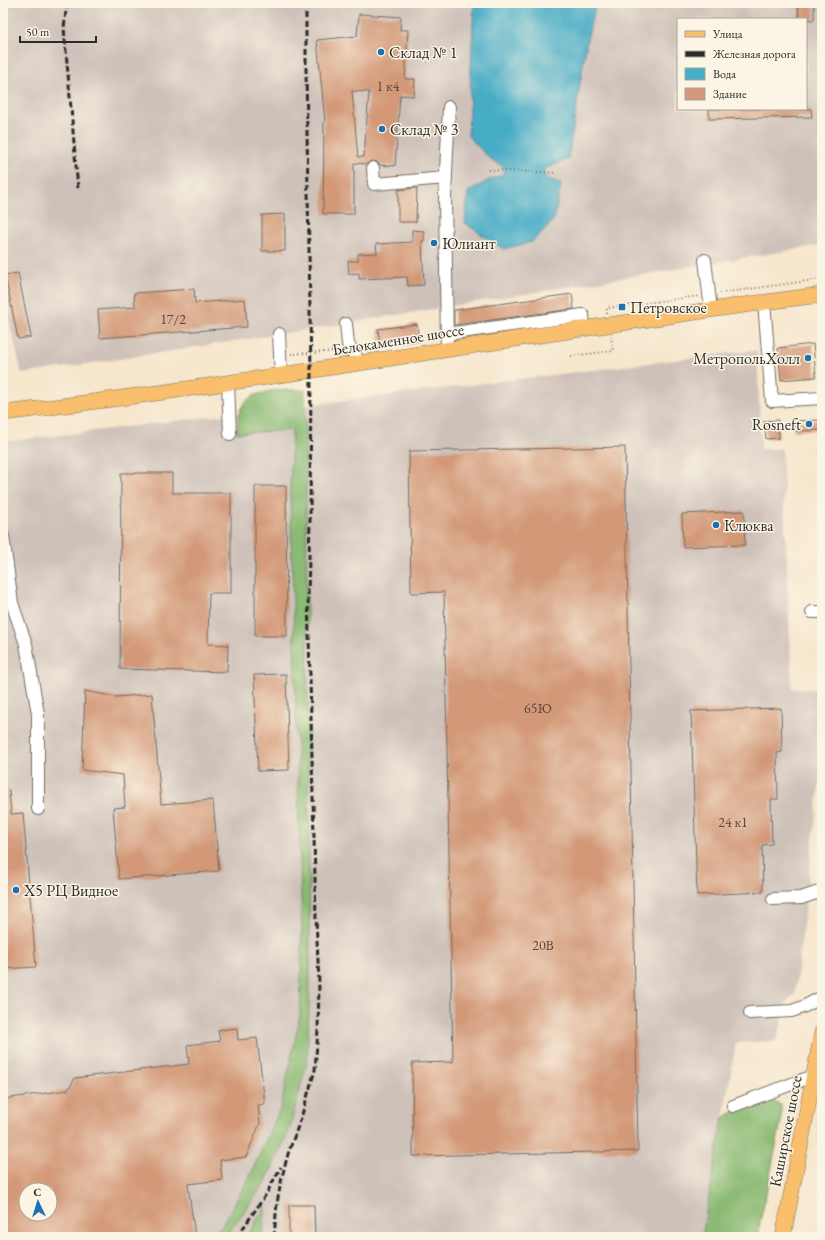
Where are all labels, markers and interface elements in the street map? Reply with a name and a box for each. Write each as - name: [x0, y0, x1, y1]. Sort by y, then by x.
- scale bar: [20, 18, 96, 44]
- legend: [677, 18, 807, 110]
- text: 50 m: [26, 24, 50, 40]
- text: Улица: [712, 26, 743, 42]
- place label: Склад № 1: [389, 42, 457, 63]
- text: Железная дорога: [712, 46, 796, 62]
- marker: Склад № 1: [376, 47, 386, 57]
- text: Вода: [713, 66, 736, 82]
- house number: 1 к4: [377, 77, 400, 95]
- text: Здание: [713, 86, 747, 102]
- place label: Склад № 3: [390, 119, 459, 140]
- marker: Склад № 3: [377, 124, 387, 134]
- place label: Юлиант: [442, 233, 496, 254]
- marker: Юлиант: [429, 238, 439, 248]
- place label: Петровское: [630, 297, 707, 318]
- marker: Петровское: [617, 302, 627, 312]
- house number: 17/2: [160, 310, 186, 328]
- street label: Белокаменное шоссе: [331, 319, 465, 360]
- place label: МетропольХолл: [693, 348, 800, 369]
- marker: МетропольХолл: [803, 353, 813, 363]
- place label: Rosneft: [752, 414, 801, 435]
- marker: Rosneft: [804, 419, 814, 429]
- place label: Клюква: [724, 515, 774, 536]
- marker: Клюква: [711, 520, 721, 530]
- house number: 65Ю: [524, 699, 552, 717]
- house number: 24 к1: [718, 813, 748, 831]
- place label: X5 РЦ Видное: [23, 880, 118, 901]
- marker: X5 РЦ Видное: [11, 885, 21, 895]
- house number: 20В: [532, 936, 554, 954]
- street label: Каширское шоссе: [764, 1073, 807, 1189]
- north arrow: [18, 1182, 58, 1222]
- text: С: [33, 1185, 42, 1199]

